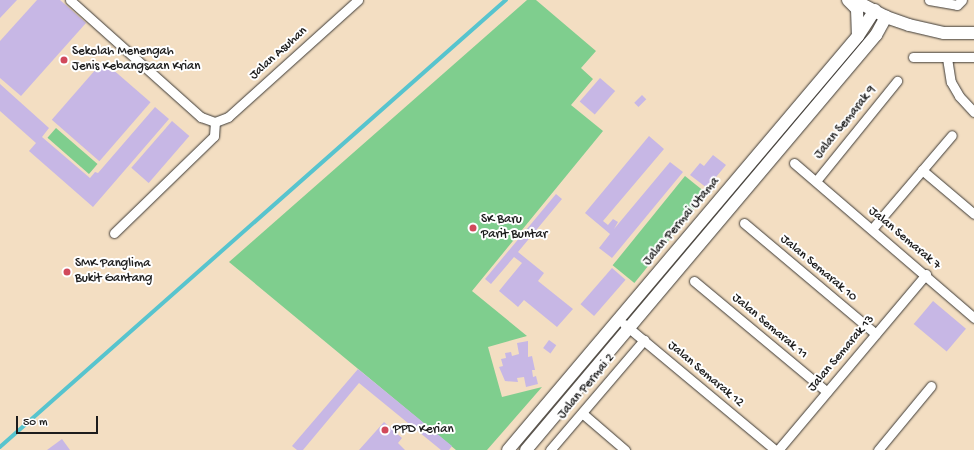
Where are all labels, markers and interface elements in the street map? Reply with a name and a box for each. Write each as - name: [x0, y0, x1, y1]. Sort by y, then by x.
- street label: Jalan Asuhan: [247, 24, 311, 84]
- place label: Sekolah Menengah Jenis Kebangsaan Krian: [72, 45, 200, 76]
- marker: Sekolah Menengah Jenis Kebangsaan Krian: [59, 55, 69, 65]
- street label: Jalan Semarak 9: [812, 83, 880, 163]
- street label: Jalan Permai Utama: [640, 175, 724, 269]
- street label: Jalan Semarak 7: [864, 204, 944, 274]
- place label: SK Baru Parit Buntar: [481, 213, 547, 244]
- marker: SK Baru Parit Buntar: [468, 223, 478, 233]
- street label: Jalan Semarak 10: [776, 232, 860, 306]
- place label: SMK Panglima Bukit Gantang: [75, 257, 152, 288]
- marker: SMK Panglima Bukit Gantang: [62, 267, 72, 277]
- street label: Jalan Semarak 11: [728, 291, 810, 363]
- street label: Jalan Semarak 13: [805, 312, 879, 396]
- street label: Jalan Semarak 12: [664, 339, 746, 411]
- street label: Jalan Permai 2: [555, 351, 619, 423]
- scale bar: [18, 408, 100, 434]
- text: 50 m: [23, 416, 48, 430]
- place label: PPD Kerian: [393, 422, 454, 438]
- marker: PPD Kerian: [380, 425, 390, 435]

